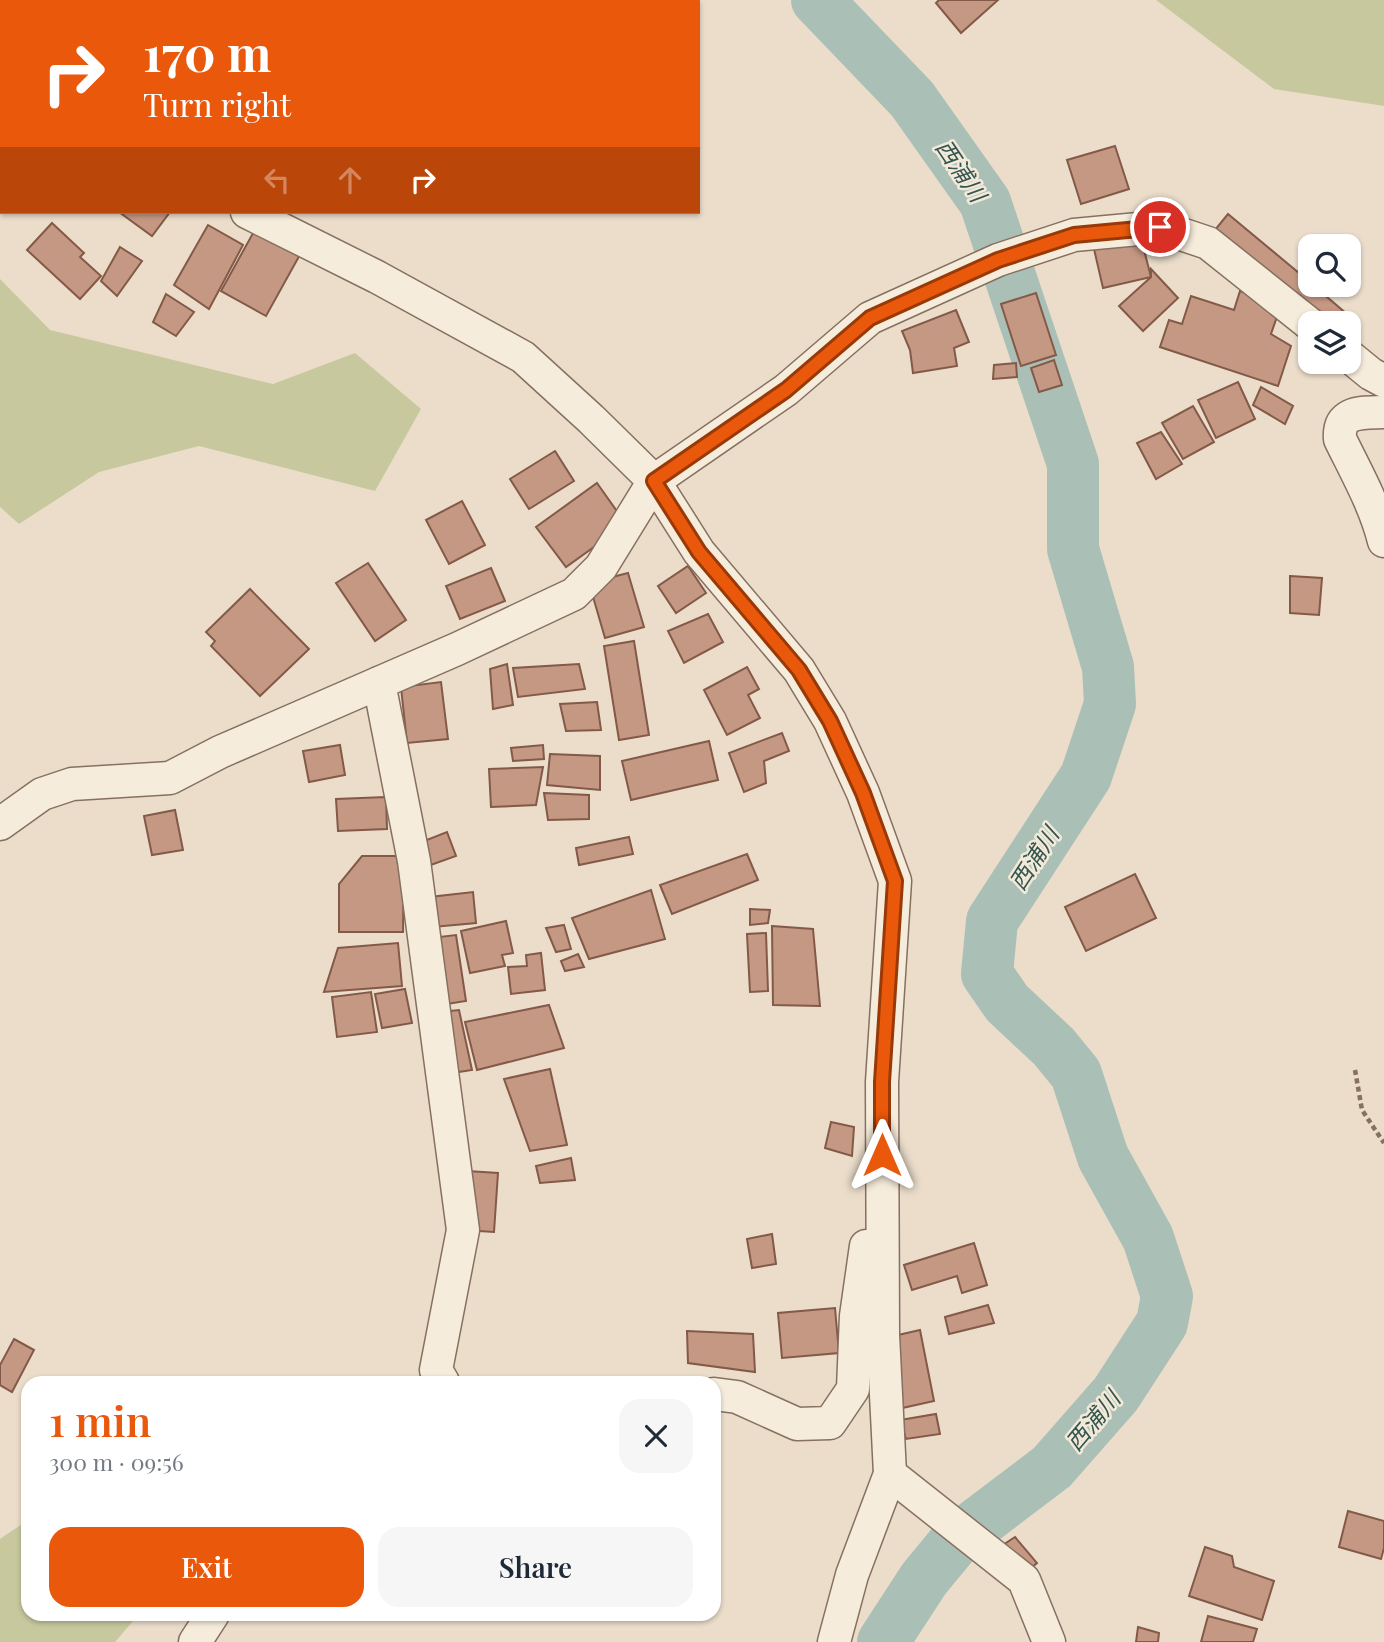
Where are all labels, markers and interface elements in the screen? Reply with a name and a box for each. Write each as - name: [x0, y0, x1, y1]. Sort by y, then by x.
- text: 170 m: [143, 19, 271, 84]
- icon: right: [28, 28, 119, 119]
- text: Turn right: [143, 82, 291, 125]
- water label: 西浦川: [930, 133, 996, 210]
- icon: left: [258, 161, 296, 199]
- icon: ahead: [331, 161, 369, 199]
- icon: right: [404, 161, 442, 199]
- pin: [1130, 197, 1190, 257]
- icon: arrive: [1141, 208, 1179, 246]
- map controls: [1298, 234, 1361, 374]
- button: search: [1298, 234, 1361, 297]
- button: layers: [1298, 311, 1361, 374]
- water label: 西浦川: [1001, 818, 1066, 895]
- position arrow: [845, 1118, 919, 1192]
- water label: 西浦川: [1058, 1381, 1128, 1456]
- text: 1 min: [49, 1392, 151, 1448]
- button: close: [619, 1399, 693, 1473]
- text: 300 m · 09:56: [49, 1446, 184, 1477]
- button: Exit: [49, 1527, 364, 1607]
- button: Share: [378, 1527, 693, 1607]

